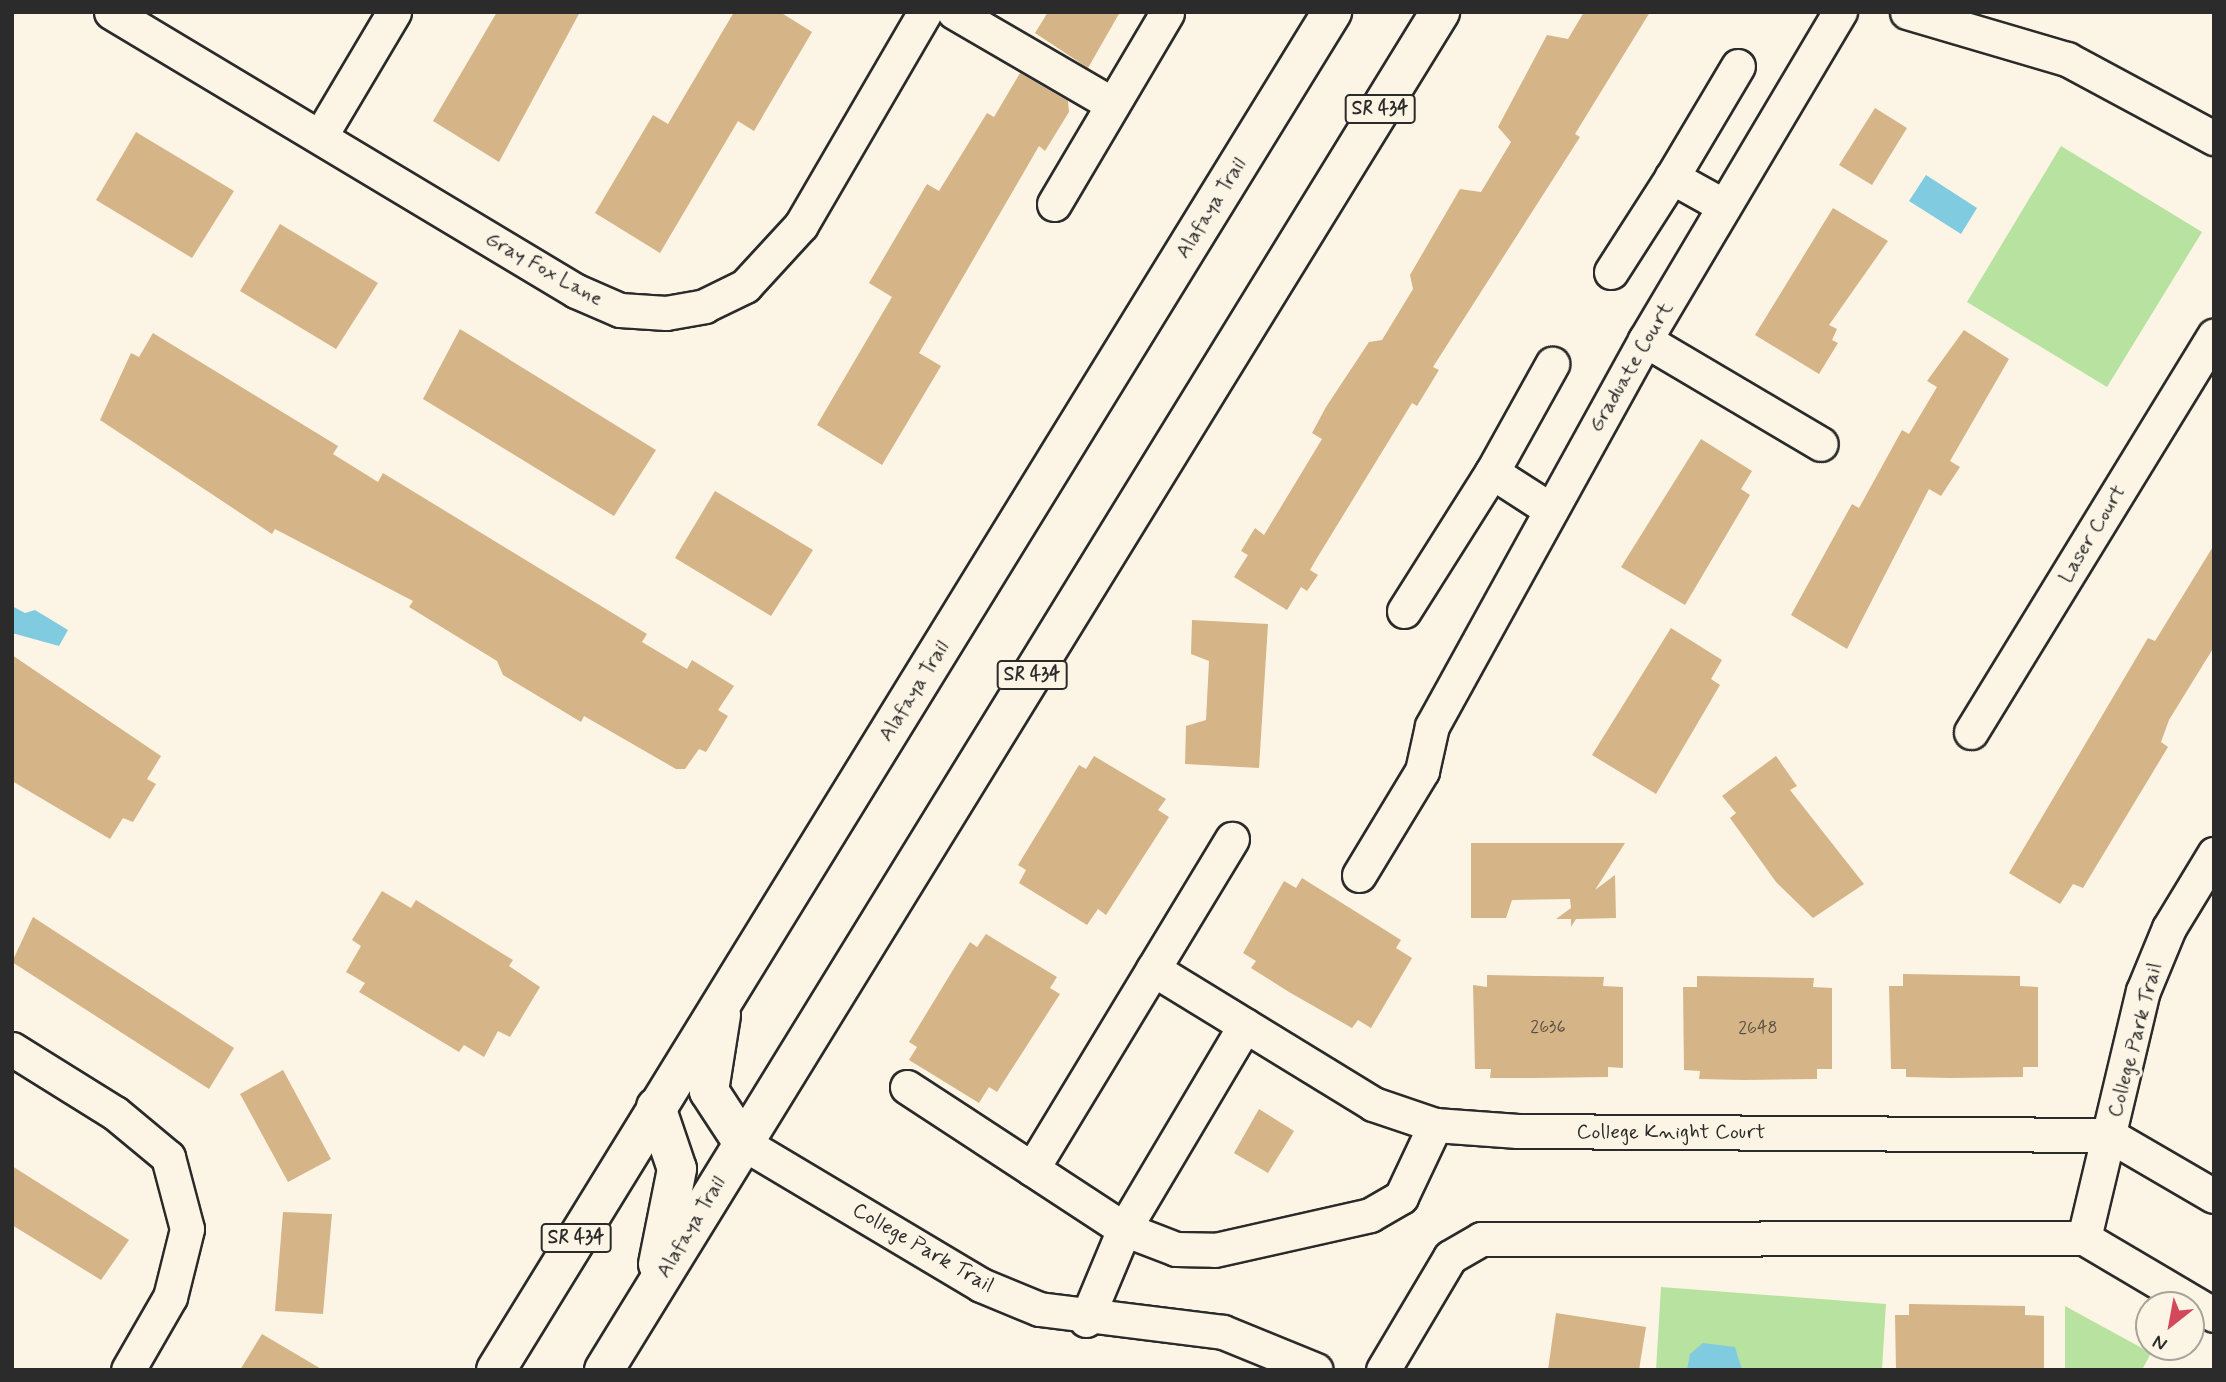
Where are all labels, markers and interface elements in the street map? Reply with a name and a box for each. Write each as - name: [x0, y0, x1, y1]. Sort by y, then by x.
- road number: SR 434: [1343, 94, 1417, 124]
- street label: Alafaya Trail: [1170, 152, 1252, 264]
- street label: Gray Fox Lane: [481, 226, 607, 312]
- street label: Graduate Court: [1585, 299, 1677, 435]
- street label: Laser Court: [2053, 481, 2131, 587]
- street label: Alafaya Trail: [873, 635, 955, 747]
- road number: SR 434: [995, 660, 1069, 690]
- street label: College Park Trail: [2103, 963, 2167, 1117]
- house number: 2636: [1530, 1016, 1566, 1038]
- house number: 2648: [1738, 1017, 1778, 1039]
- street label: College Knight Court: [1579, 1119, 1763, 1145]
- street label: Alafaya Trail: [651, 1171, 731, 1283]
- street label: College Park Trail: [850, 1199, 996, 1297]
- road number: SR 434: [539, 1222, 613, 1254]
- north arrow: [2135, 1291, 2205, 1361]
- text: N: [2148, 1329, 2172, 1357]

